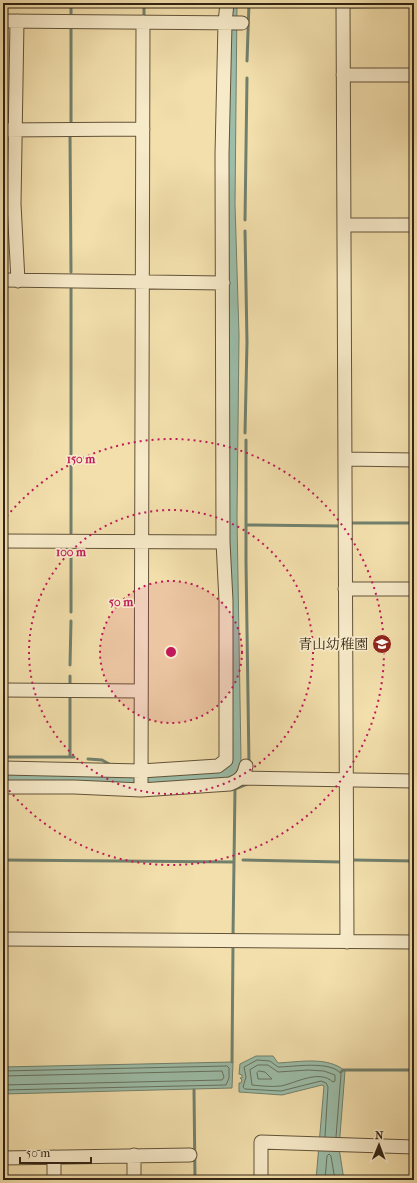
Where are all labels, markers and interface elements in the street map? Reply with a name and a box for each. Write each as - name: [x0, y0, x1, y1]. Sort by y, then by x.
- text: 150 m: [67, 452, 96, 466]
- text: 100 m: [56, 545, 87, 559]
- text: 50 m: [109, 595, 134, 609]
- school or university icon: 青山幼稚園: [371, 633, 393, 655]
- place label: 青山幼稚園: [298, 636, 368, 653]
- centre of rings: [164, 645, 178, 659]
- north arrow: [359, 1125, 399, 1165]
- text: N: [375, 1129, 384, 1142]
- scale bar: [20, 1139, 91, 1165]
- text: 50 m: [26, 1146, 50, 1160]

